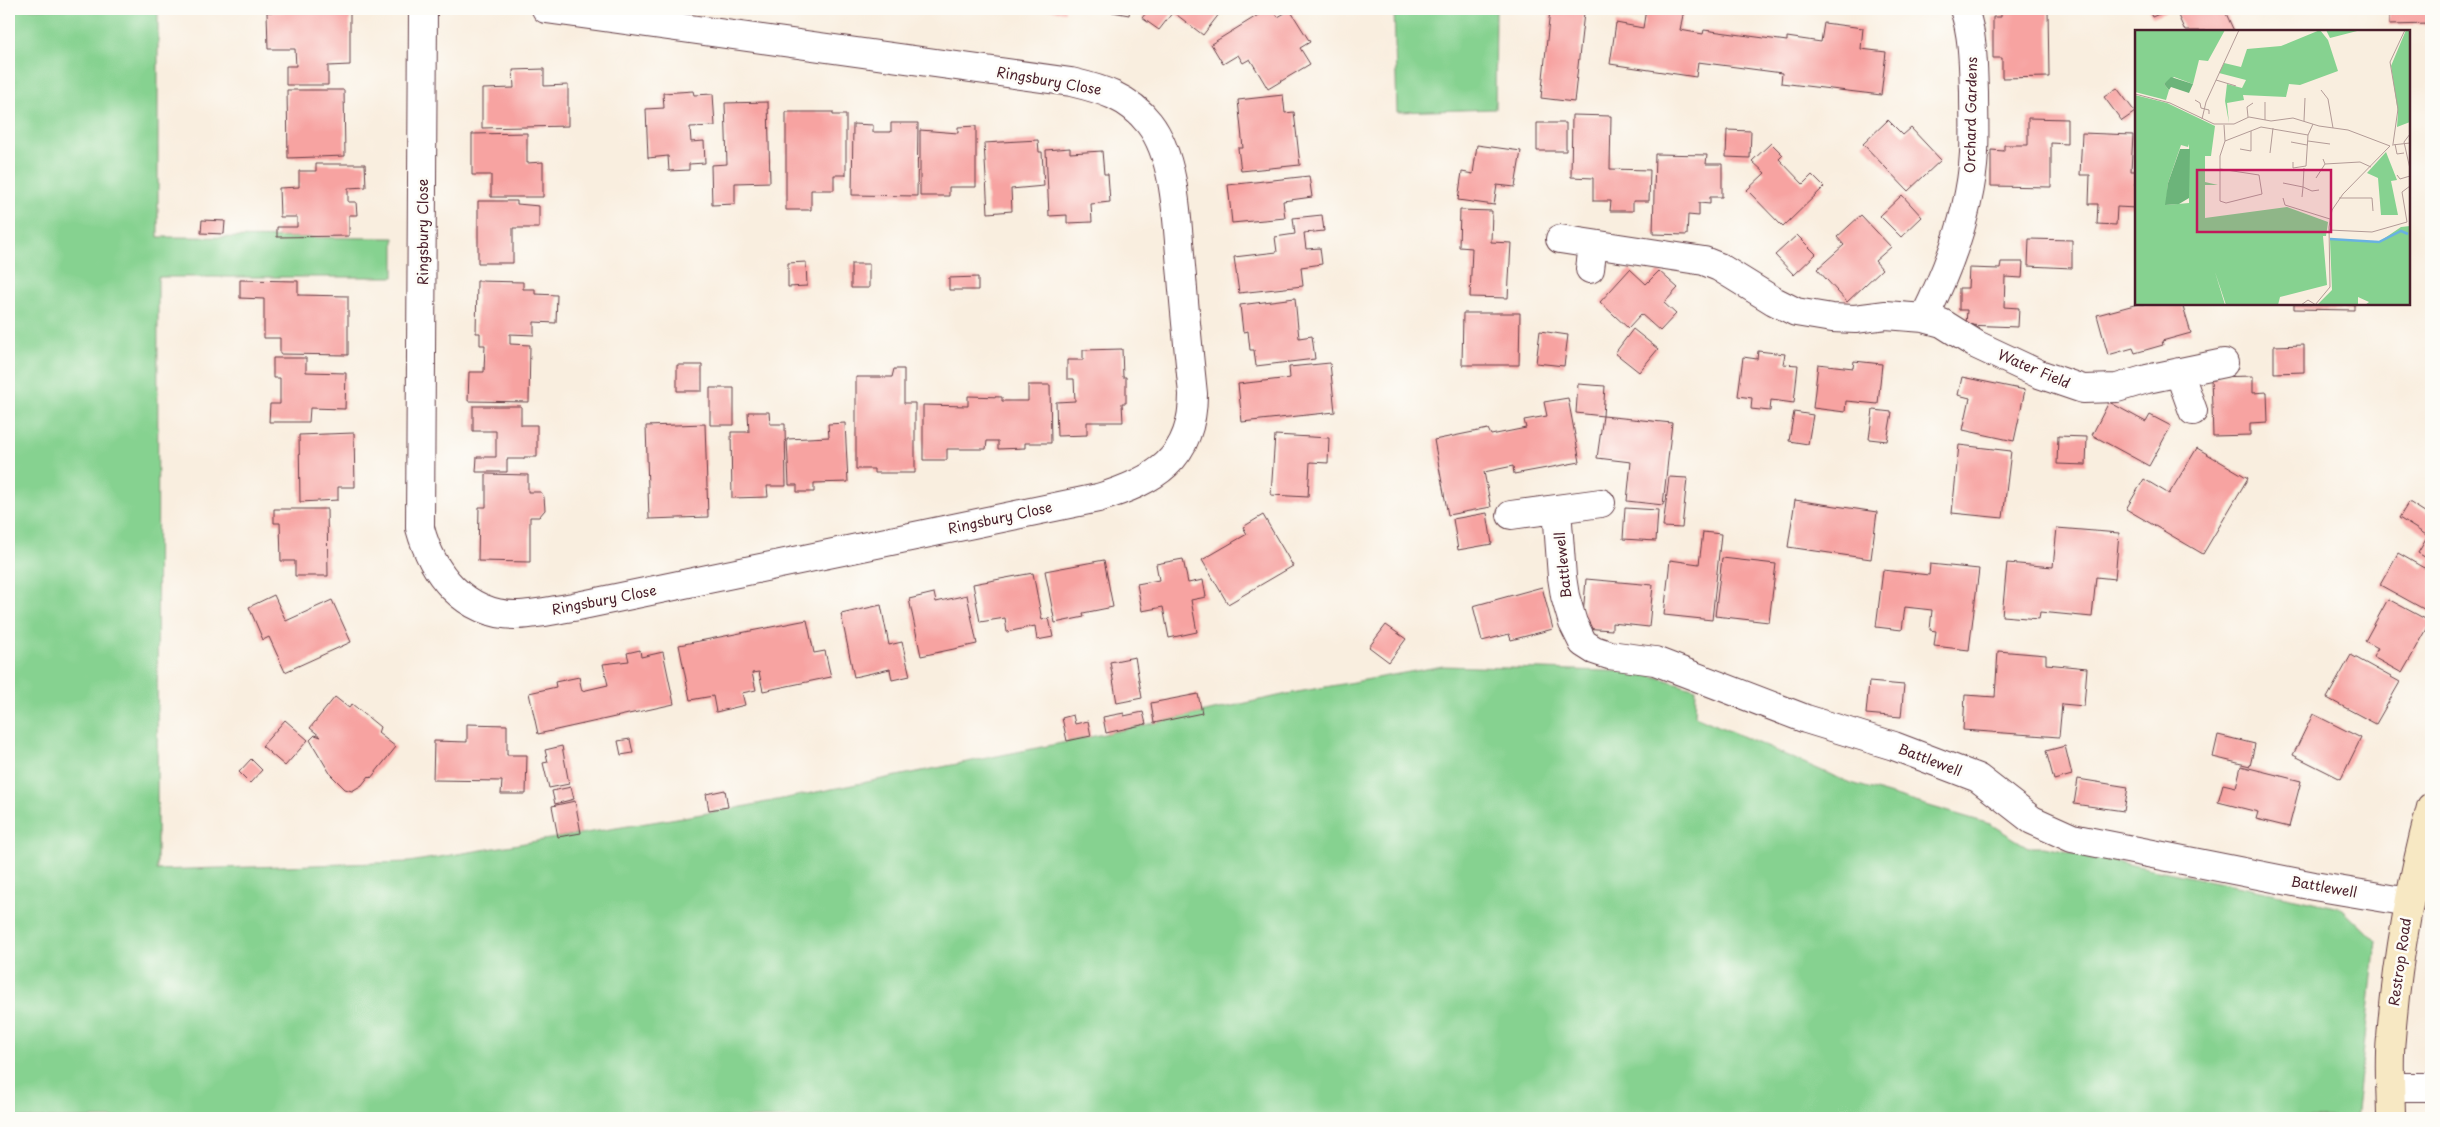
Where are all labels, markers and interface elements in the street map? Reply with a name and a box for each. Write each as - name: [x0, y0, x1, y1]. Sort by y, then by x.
- inset map: [2135, 30, 2410, 305]
- street label: Orchard Gardens: [1959, 57, 1982, 173]
- street label: Ringsbury Close: [995, 61, 1103, 100]
- street label: Ringsbury Close: [412, 179, 433, 285]
- street label: Water Field: [1995, 344, 2074, 393]
- street label: Ringsbury Close: [946, 496, 1054, 539]
- street label: Battlewell: [1549, 531, 1576, 599]
- street label: Ringsbury Close: [550, 579, 658, 620]
- street label: Battlewell: [1895, 738, 1965, 781]
- street label: Battlewell: [2289, 870, 2359, 903]
- street label: Restrop Road: [2383, 916, 2416, 1007]

